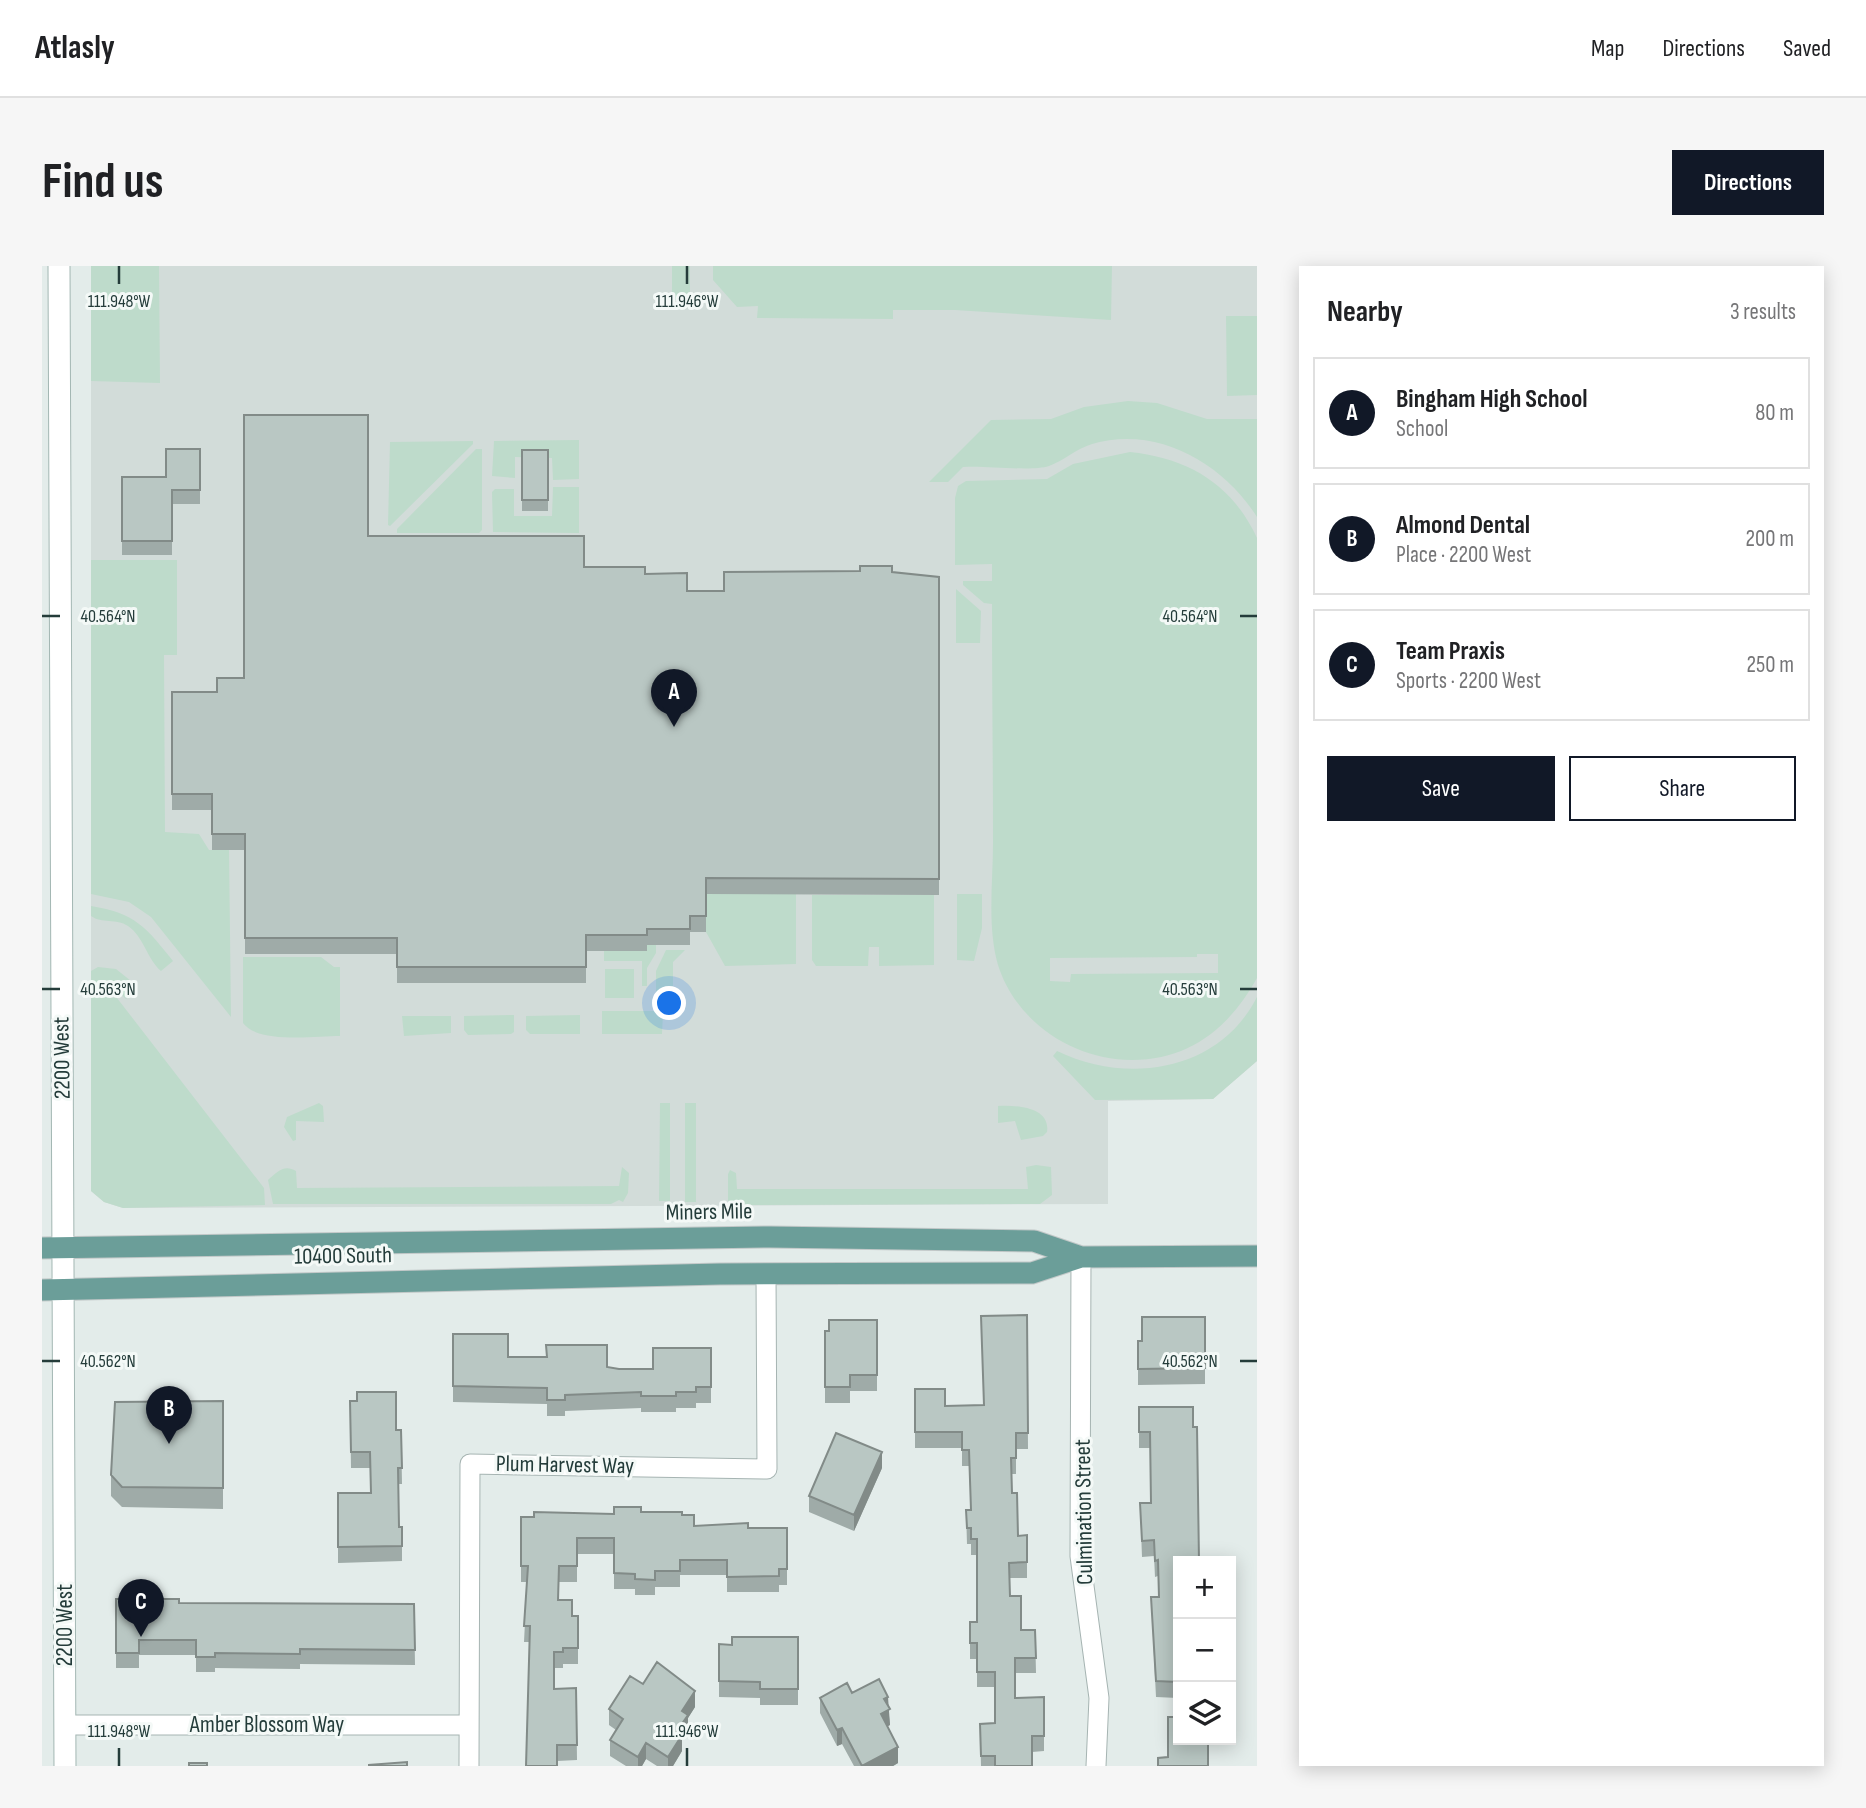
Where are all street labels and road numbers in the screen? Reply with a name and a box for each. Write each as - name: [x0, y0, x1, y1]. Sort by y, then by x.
- street label: 2200 West: [47, 1017, 77, 1099]
- street label: Miners Mile: [665, 1197, 753, 1227]
- street label: 10400 South: [294, 1241, 392, 1271]
- street label: Culmination Street: [1069, 1439, 1099, 1585]
- street label: Plum Harvest Way: [496, 1450, 634, 1480]
- street label: 2200 West: [51, 1584, 79, 1666]
- street label: Amber Blossom Way: [189, 1711, 344, 1739]

